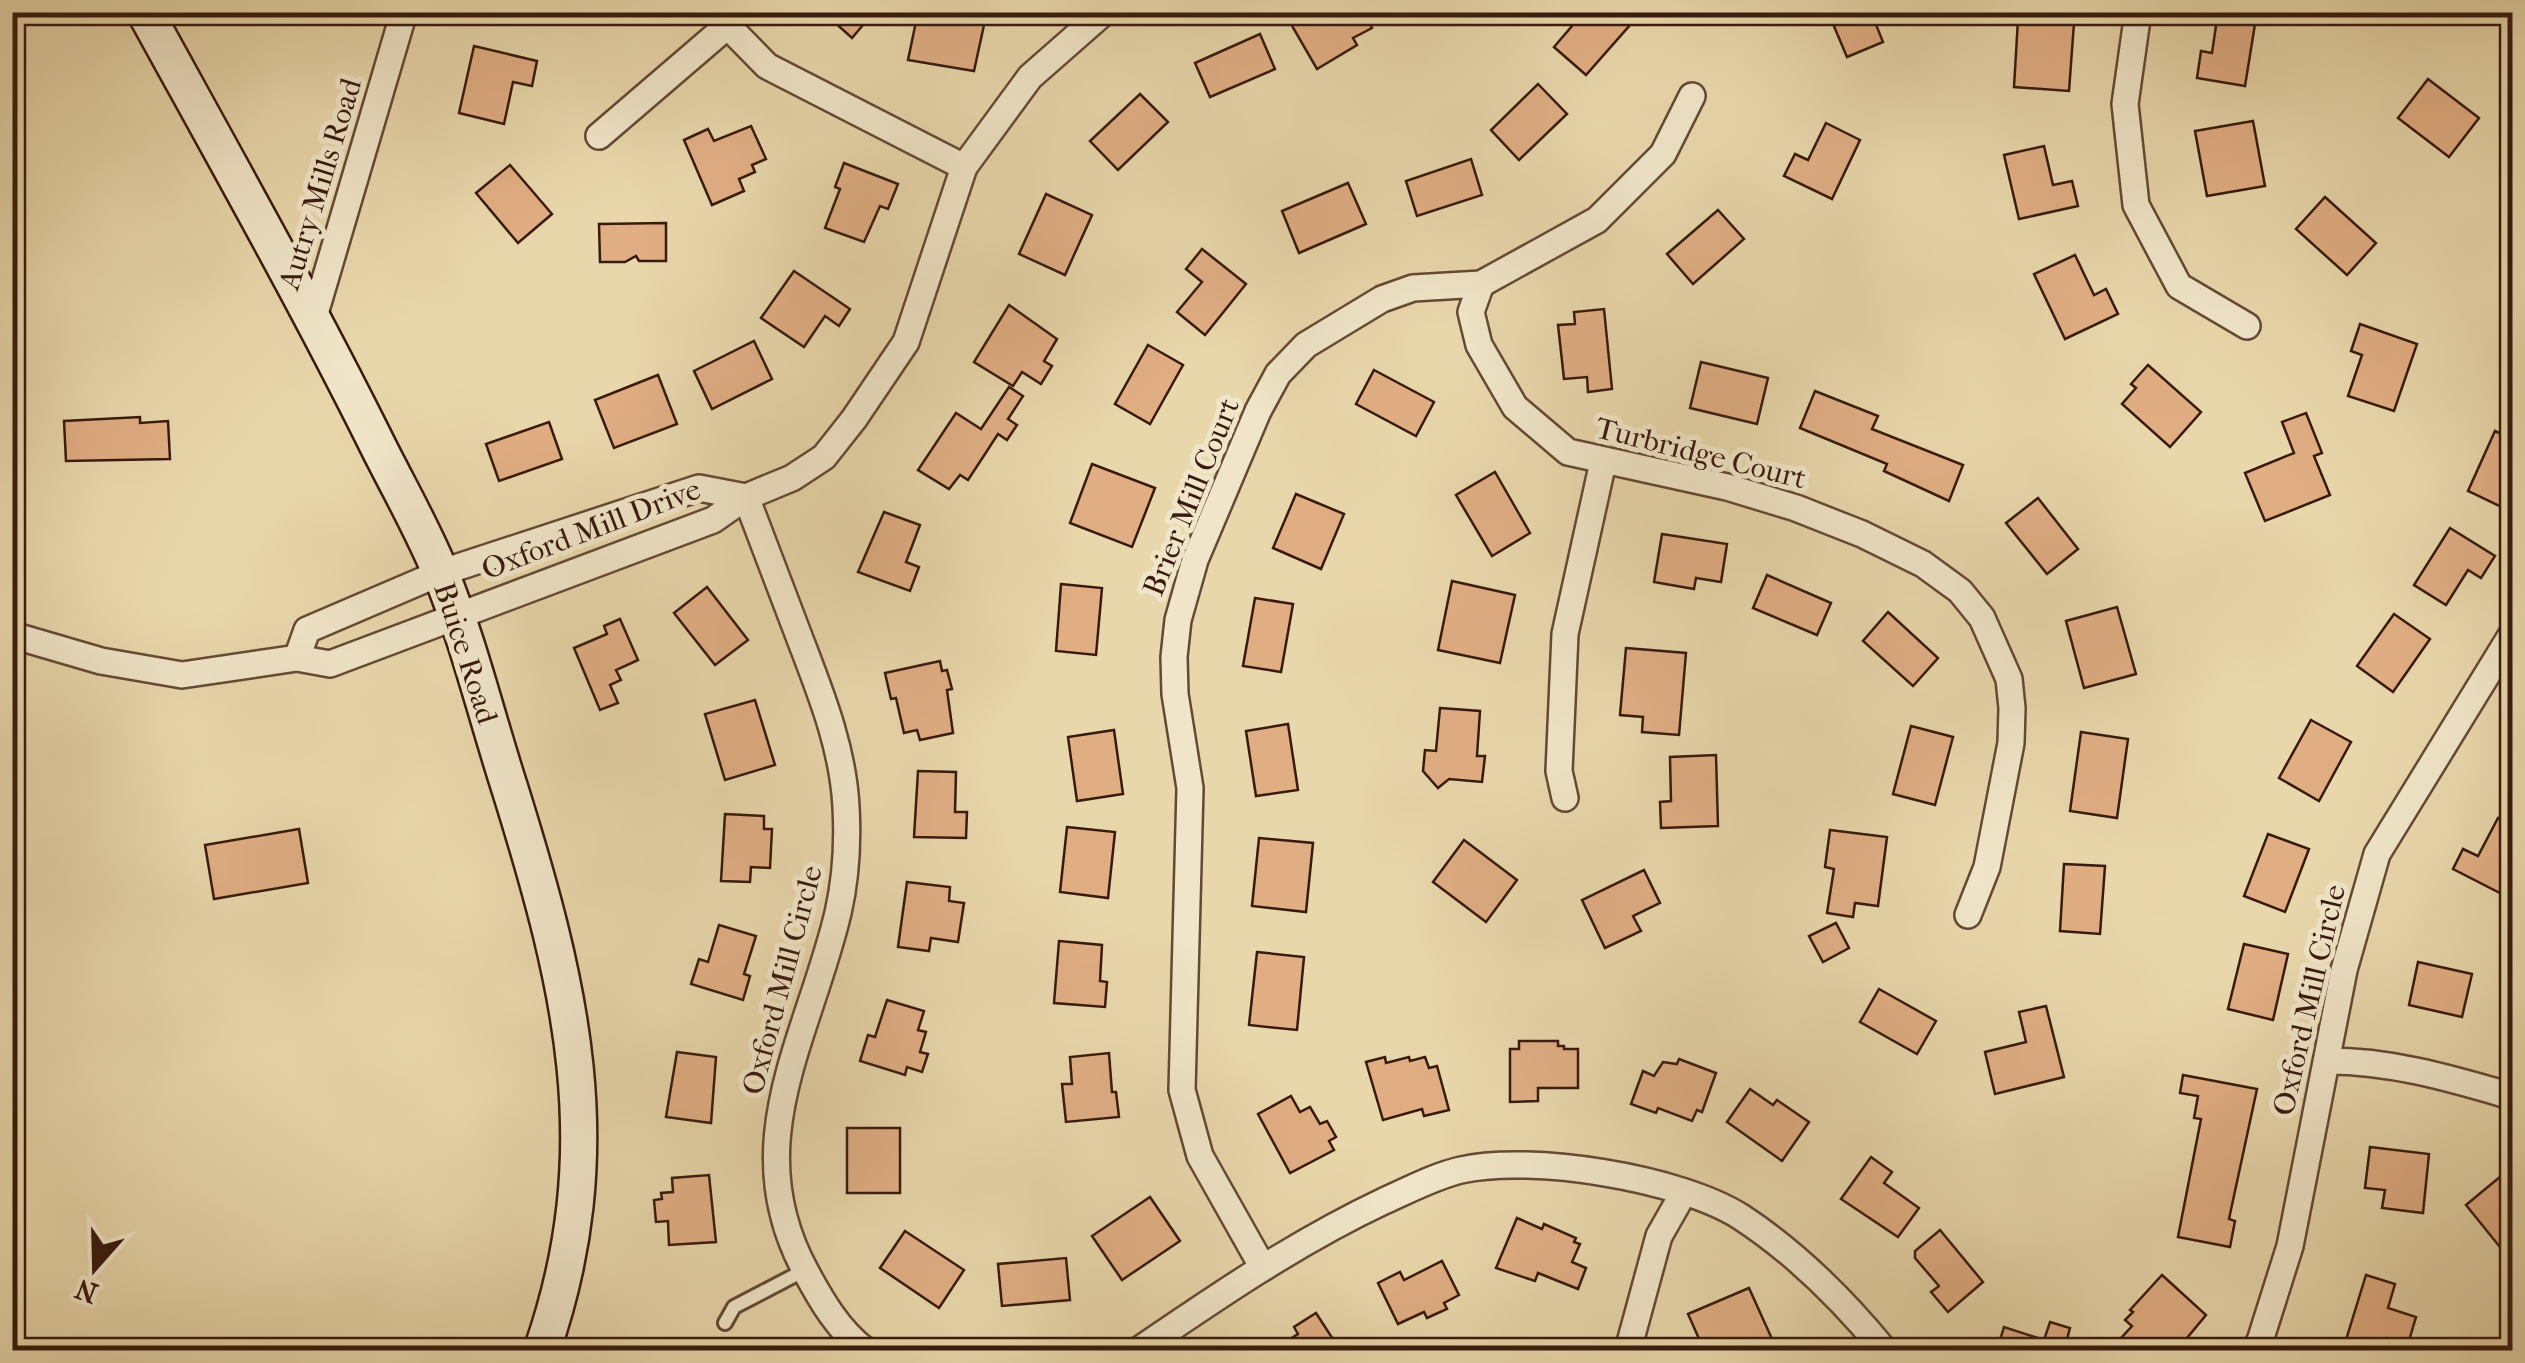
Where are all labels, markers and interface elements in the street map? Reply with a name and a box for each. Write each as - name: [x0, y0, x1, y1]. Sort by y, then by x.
- street label: Autry Mills Road: [271, 74, 369, 295]
- street label: Brier Mill Court: [1136, 393, 1247, 601]
- street label: Turbridge Court: [1592, 410, 1810, 497]
- street label: Oxford Mill Drive: [477, 472, 706, 587]
- street label: Buice Road: [426, 578, 505, 729]
- street label: Oxford Mill Circle: [735, 862, 830, 1099]
- street label: Oxford Mill Circle: [2266, 881, 2353, 1119]
- north arrow: [45, 1218, 145, 1318]
- text: N: [70, 1272, 102, 1310]

